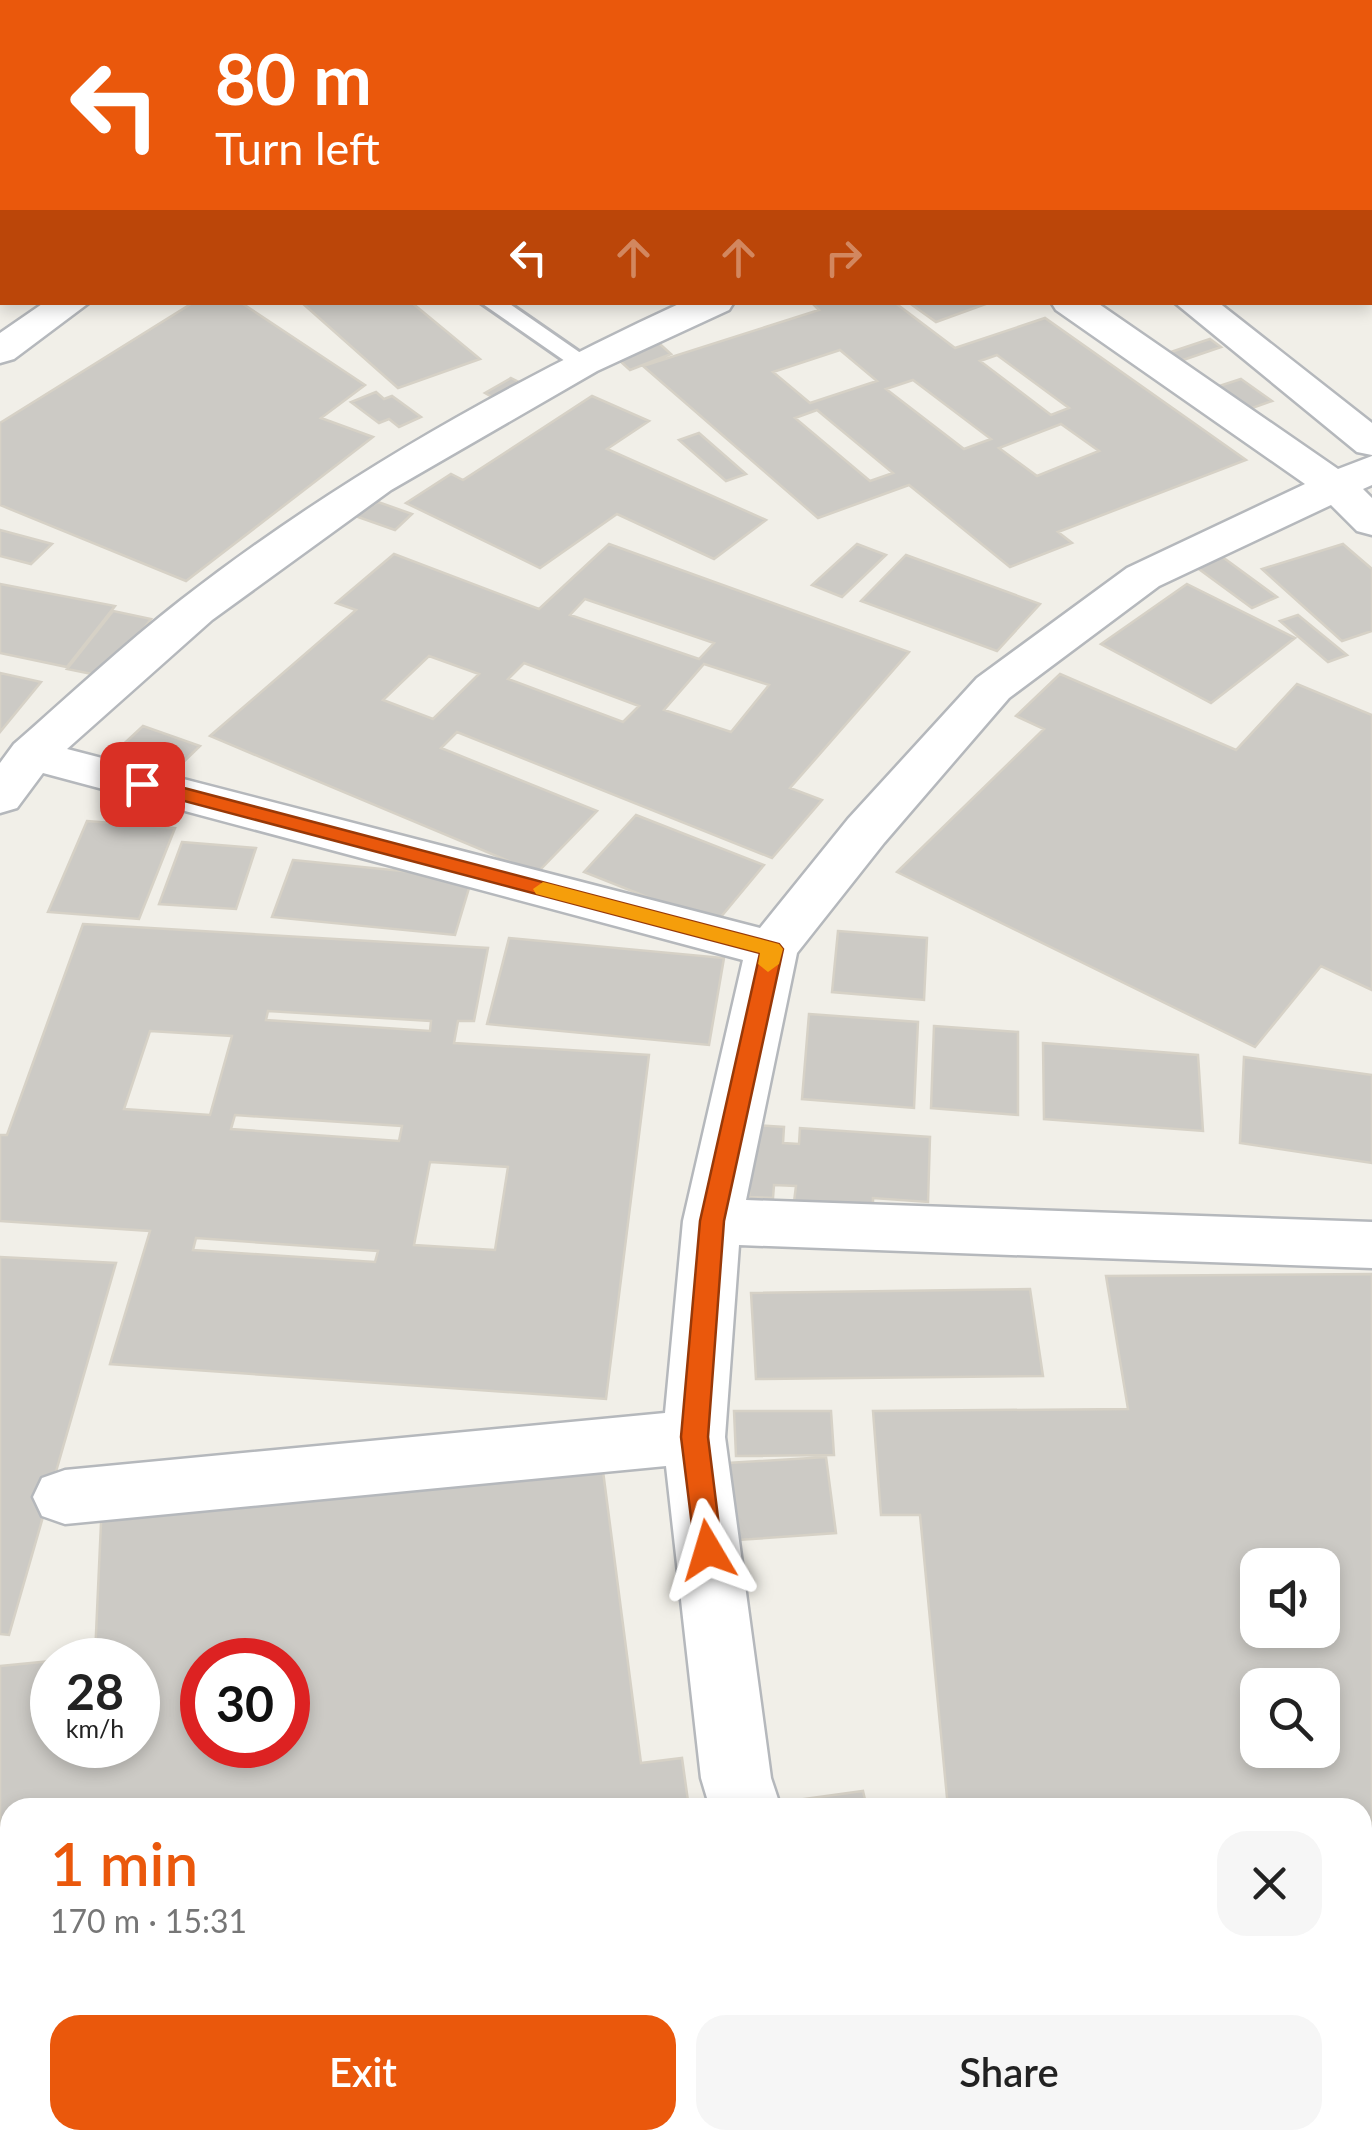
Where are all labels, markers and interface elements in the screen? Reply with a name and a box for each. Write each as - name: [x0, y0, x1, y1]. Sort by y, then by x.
- text: 80 m: [215, 36, 372, 120]
- icon: left: [50, 40, 180, 170]
- text: Turn left: [215, 121, 380, 175]
- icon: left: [501, 230, 556, 285]
- icon: ahead: [606, 230, 661, 285]
- icon: ahead: [711, 230, 766, 285]
- icon: right: [816, 230, 871, 285]
- pin: [100, 742, 185, 827]
- icon: arrive: [115, 757, 170, 812]
- position arrow: [656, 1498, 760, 1602]
- map controls: [1240, 1548, 1340, 1768]
- button: sound: [1240, 1548, 1340, 1648]
- speed limit sign: 30: [180, 1638, 310, 1768]
- text: 28: [66, 1661, 124, 1721]
- button: search: [1240, 1668, 1340, 1768]
- text: km/h: [66, 1713, 124, 1743]
- text: 1 min: [50, 1827, 198, 1899]
- button: close: [1217, 1831, 1322, 1936]
- text: 170 m · 15:31: [50, 1901, 247, 1940]
- button: Exit: [50, 2015, 676, 2130]
- button: Share: [696, 2015, 1322, 2130]

